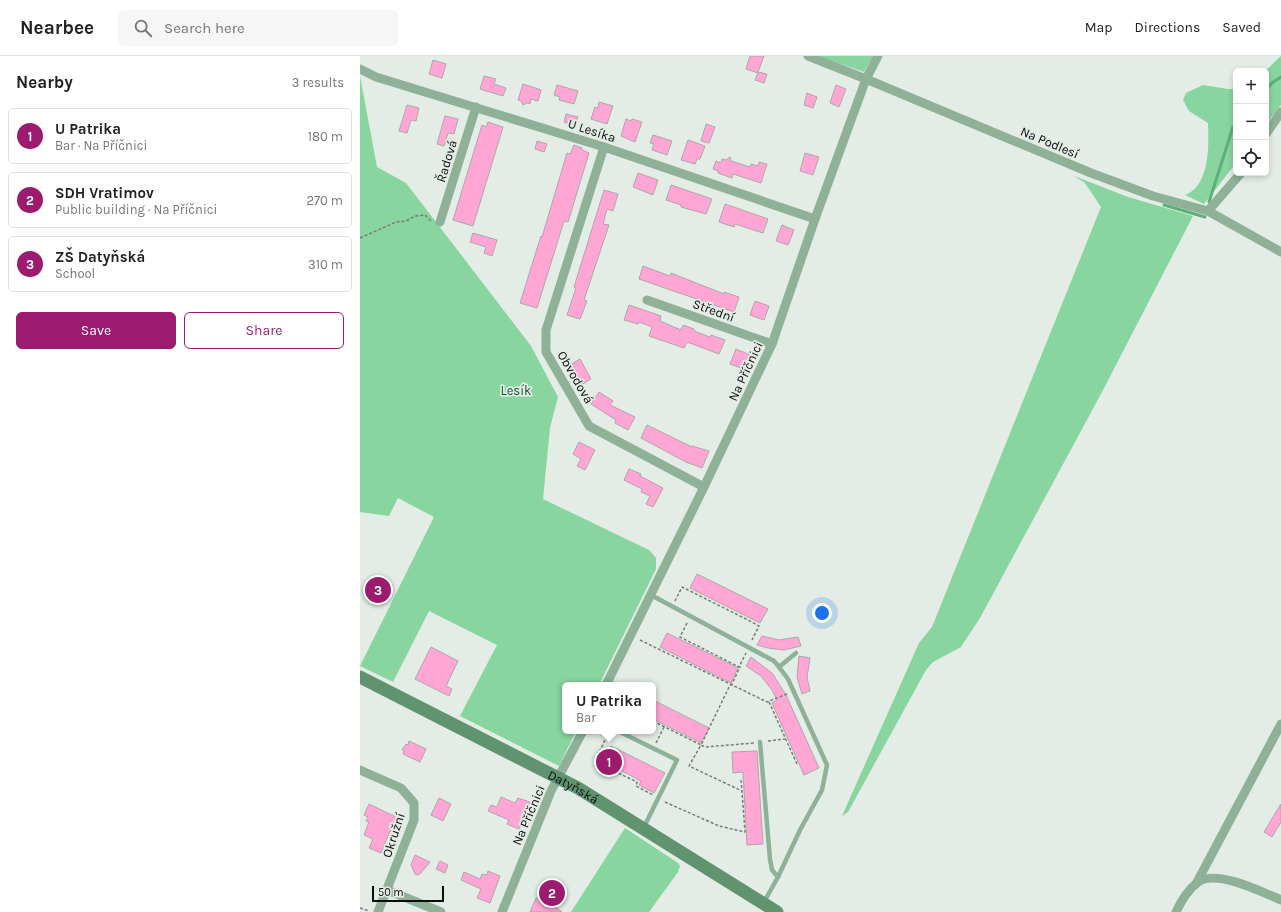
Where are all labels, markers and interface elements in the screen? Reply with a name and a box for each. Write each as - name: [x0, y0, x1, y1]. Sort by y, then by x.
- search box: [118, 10, 398, 46]
- text: Nearbee: [20, 17, 94, 39]
- icon: search: [132, 17, 154, 39]
- text: Search here: [164, 19, 245, 37]
- text: Map: [1085, 19, 1113, 36]
- text: Directions: [1135, 19, 1200, 36]
- text: Saved: [1222, 19, 1261, 36]
- map controls: [1233, 68, 1269, 176]
- button: +: [1233, 68, 1269, 104]
- text: Nearby: [16, 72, 73, 92]
- text: 3 results: [292, 75, 344, 90]
- button: −: [1233, 104, 1269, 140]
- street label: U Lesíka: [566, 116, 618, 145]
- text: U Patrika: [55, 120, 121, 138]
- street label: Na Podlesí: [1018, 123, 1081, 162]
- text: 1: [28, 129, 32, 144]
- text: 180 m: [308, 129, 343, 144]
- text: Bar · Na Příčnici: [55, 138, 147, 153]
- street label: Řadová: [432, 138, 460, 184]
- button: locate: [1233, 140, 1269, 176]
- text: SDH Vratimov: [55, 184, 154, 202]
- text: 2: [26, 193, 34, 208]
- text: 270 m: [306, 193, 343, 208]
- text: Public building · Na Příčnici: [55, 202, 217, 217]
- text: ZŠ Datyňská: [55, 248, 145, 266]
- text: 3: [26, 257, 34, 272]
- text: 310 m: [308, 257, 343, 272]
- text: School: [55, 266, 95, 281]
- street label: Střední: [691, 296, 737, 325]
- button: Save: [16, 312, 176, 349]
- button: Share: [184, 312, 344, 349]
- street label: Na Příčnici: [725, 339, 766, 403]
- street label: Obvodová: [555, 348, 597, 406]
- park label: Lesík: [501, 383, 531, 398]
- pin: 3: [365, 575, 391, 605]
- your location: [812, 603, 832, 623]
- popup: [562, 682, 656, 734]
- text: U Patrika: [576, 692, 642, 710]
- text: Bar: [576, 710, 596, 725]
- pin: 1: [596, 747, 622, 777]
- street label: Datyňská: [545, 767, 602, 807]
- street label: Na Příčnici: [509, 783, 548, 848]
- street label: Okružní: [379, 811, 408, 859]
- pin: 2: [539, 878, 565, 908]
- scale bar: [372, 884, 444, 903]
- text: 50 m: [378, 886, 404, 899]

